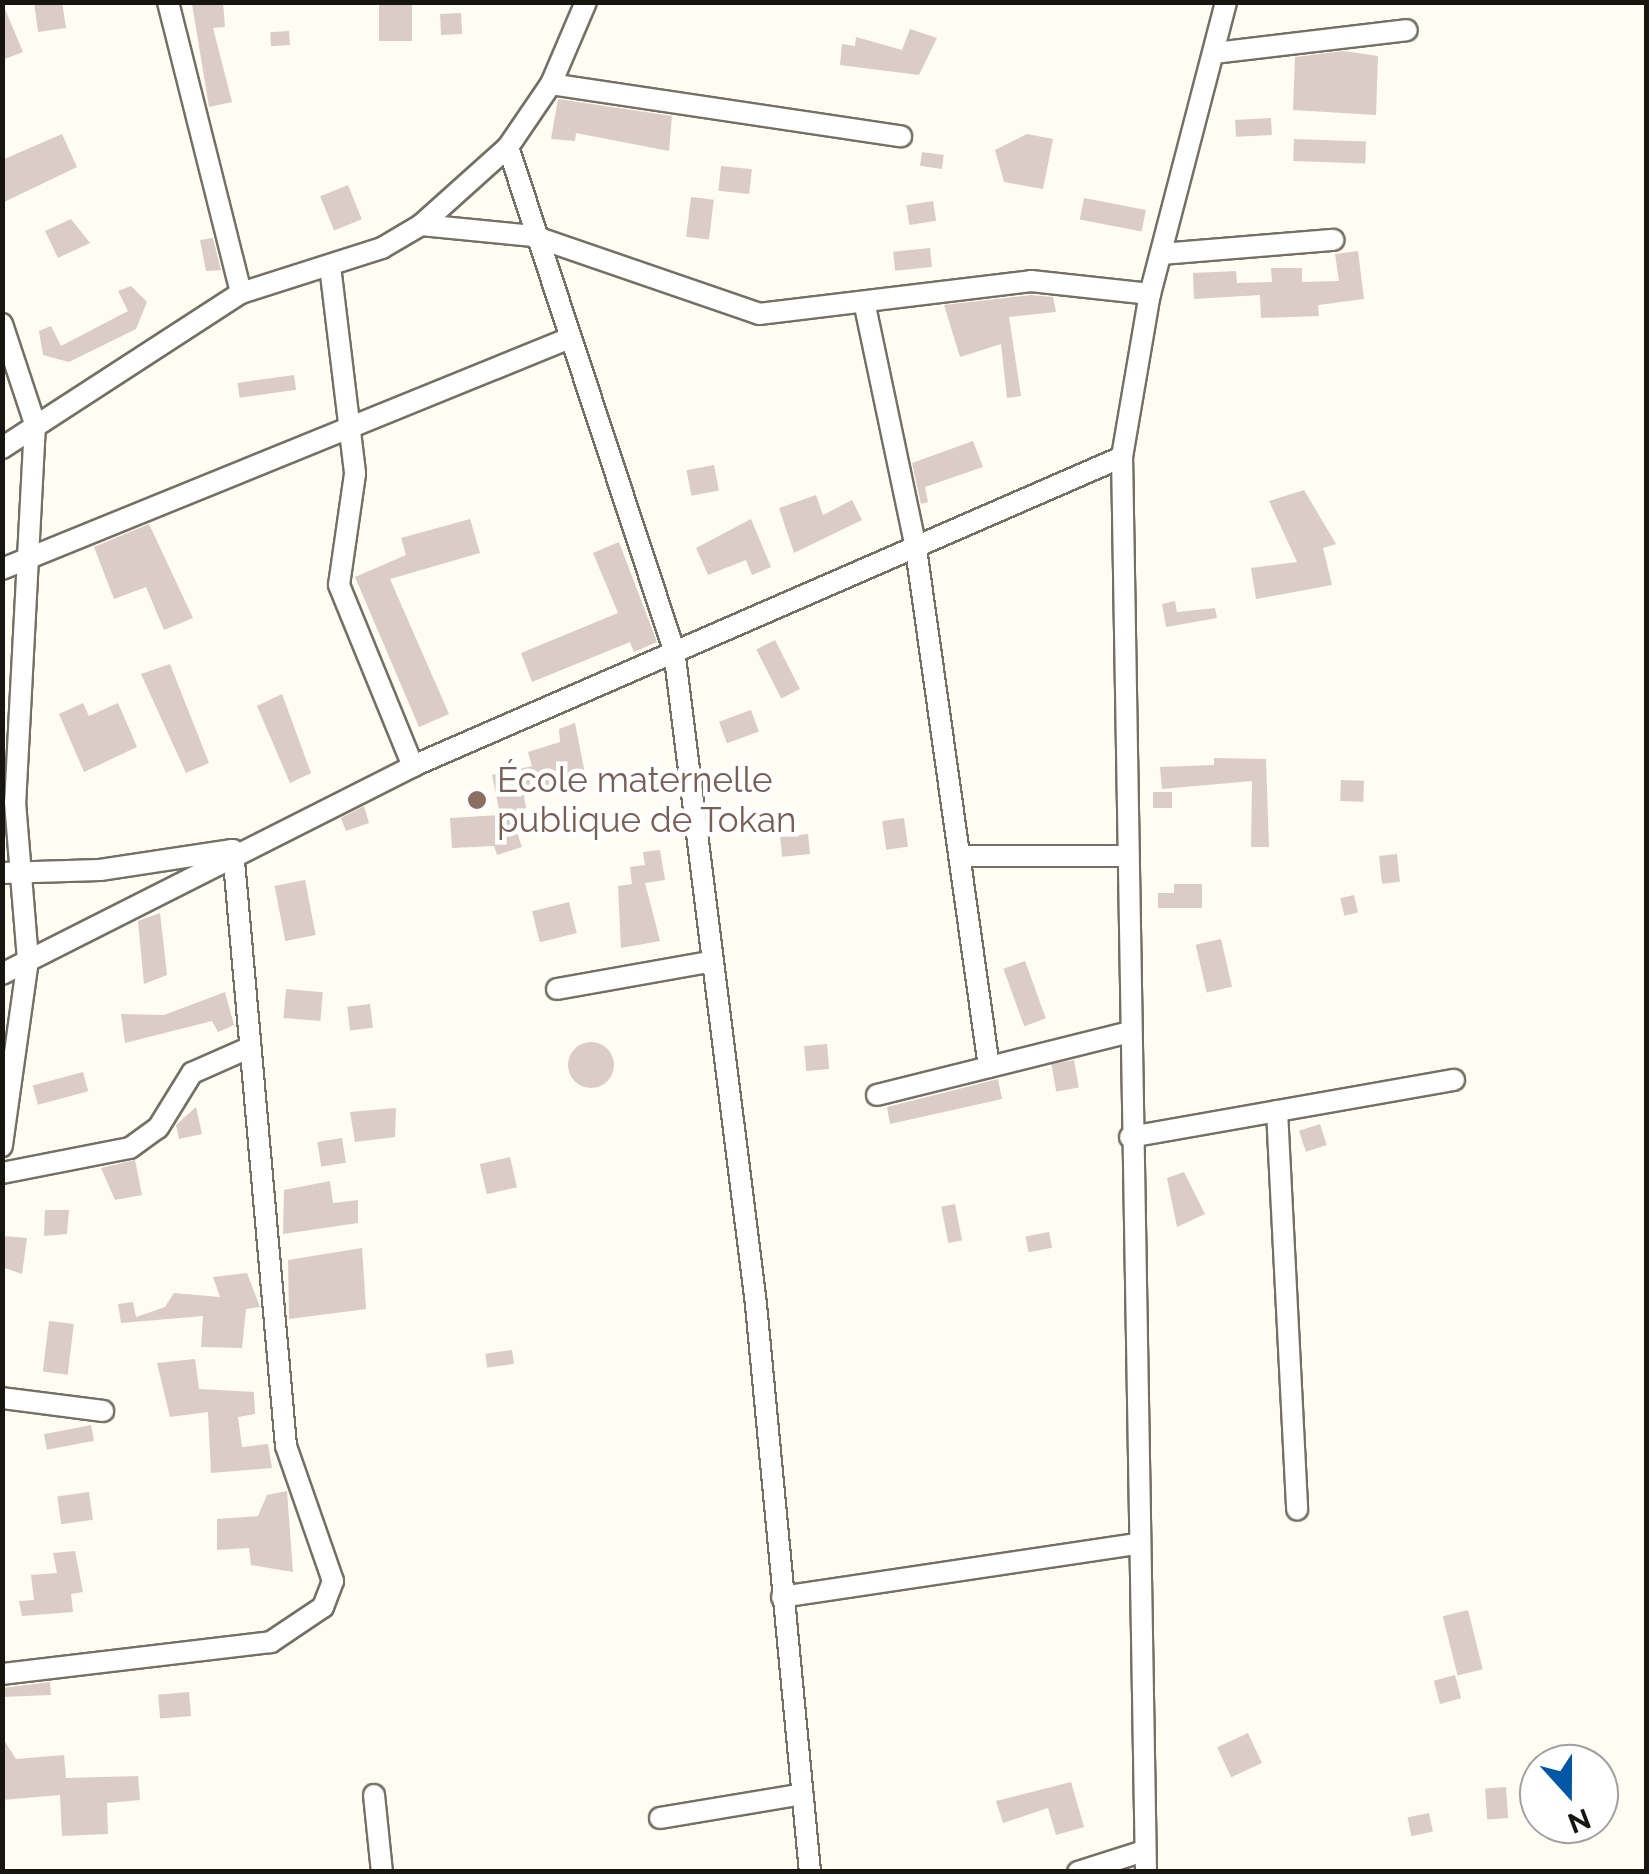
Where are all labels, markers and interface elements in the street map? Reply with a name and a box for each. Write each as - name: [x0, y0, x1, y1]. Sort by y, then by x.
- place label: École maternelle publique de Tokan: [497, 759, 797, 841]
- marker: École maternelle publique de Tokan: [466, 789, 488, 811]
- north arrow: [1519, 1744, 1619, 1844]
- text: N: [1563, 1801, 1595, 1840]

